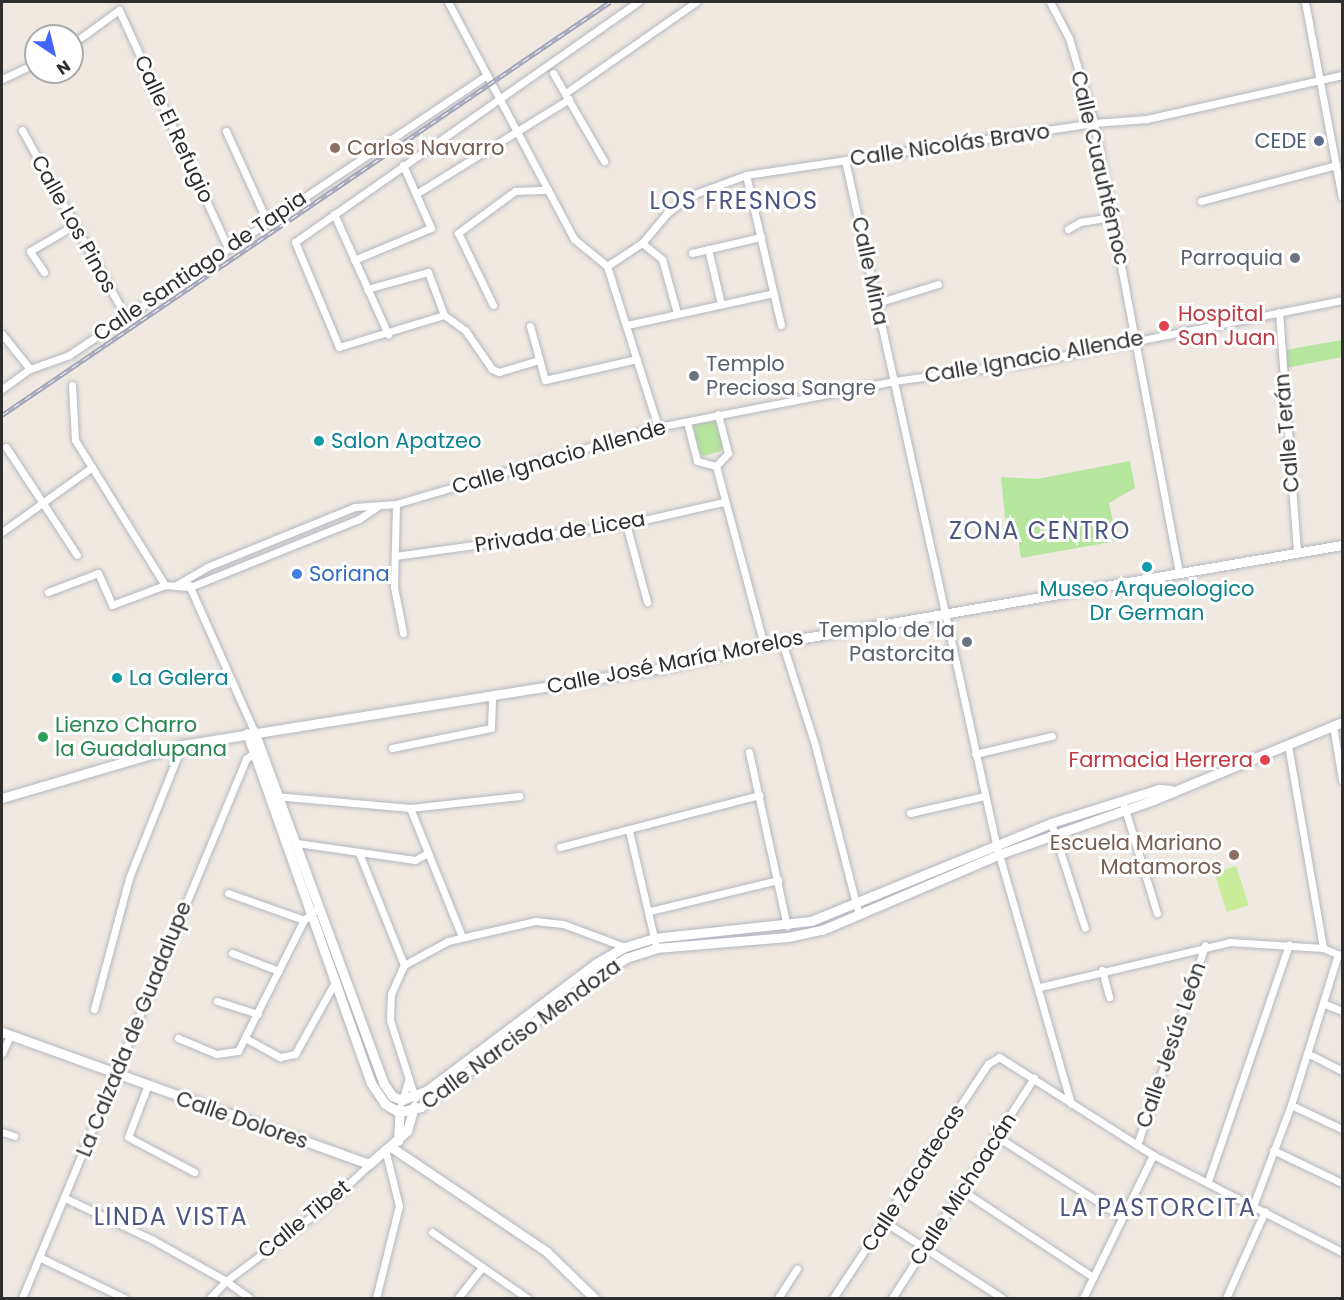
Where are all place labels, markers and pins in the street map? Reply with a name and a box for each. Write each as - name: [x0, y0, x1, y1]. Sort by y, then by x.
- place label: CEDE: [1254, 128, 1307, 154]
- marker: CEDE: [1312, 134, 1326, 148]
- place label: Carlos Navarro: [347, 135, 504, 161]
- marker: Carlos Navarro: [328, 141, 342, 155]
- place label: Parroquia: [1181, 245, 1283, 271]
- marker: Parroquia: [1288, 251, 1302, 265]
- place label: Hospital San Juan: [1178, 301, 1276, 351]
- marker: Hospital San Juan: [1155, 317, 1173, 335]
- place label: Templo Preciosa Sangre: [706, 351, 876, 401]
- marker: Templo Preciosa Sangre: [687, 369, 701, 383]
- place label: Salon Apatzeo: [331, 428, 481, 454]
- marker: Salon Apatzeo: [312, 434, 326, 448]
- marker: Museo Arqueologico Dr German: [1140, 560, 1154, 574]
- place label: Soriana: [309, 561, 390, 587]
- marker: Soriana: [290, 567, 304, 581]
- place label: Museo Arqueologico Dr German: [1040, 576, 1254, 626]
- place label: Templo de la Pastorcita: [818, 617, 955, 667]
- marker: Templo de la Pastorcita: [960, 635, 974, 649]
- place label: La Galera: [129, 665, 229, 691]
- marker: La Galera: [110, 671, 124, 685]
- place label: Lienzo Charro la Guadalupana: [55, 712, 227, 762]
- marker: Lienzo Charro la Guadalupana: [36, 730, 50, 744]
- place label: Farmacia Herrera: [1069, 747, 1253, 773]
- marker: Farmacia Herrera: [1258, 753, 1272, 767]
- place label: Escuela Mariano Matamoros: [1050, 830, 1222, 880]
- marker: Escuela Mariano Matamoros: [1227, 848, 1241, 862]

